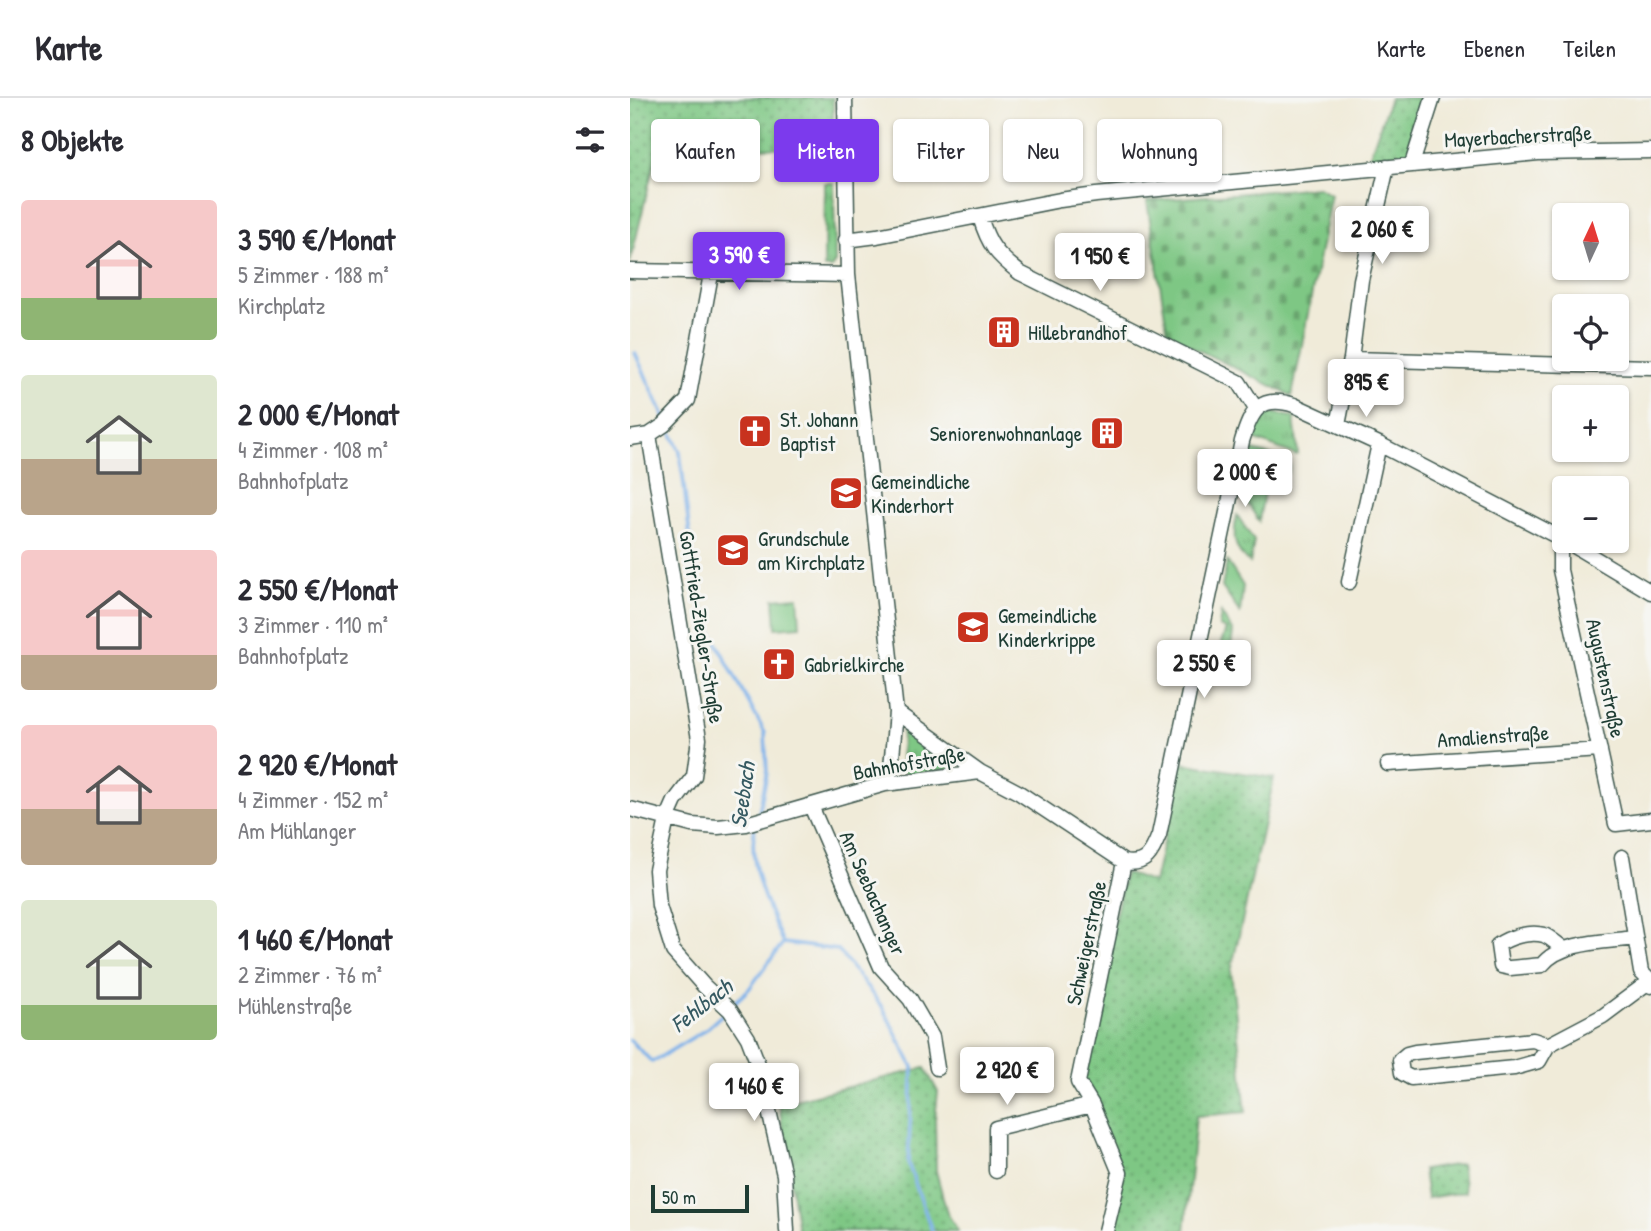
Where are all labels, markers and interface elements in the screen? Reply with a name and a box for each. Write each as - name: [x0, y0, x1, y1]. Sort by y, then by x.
- text: Karte: [35, 26, 102, 70]
- text: Karte: [1377, 32, 1426, 64]
- text: Ebenen: [1464, 32, 1525, 64]
- text: Teilen: [1563, 32, 1616, 64]
- street label: Mayerbacherstraße: [1444, 118, 1592, 154]
- chip: Kaufen: [651, 119, 760, 182]
- chip: Mieten: [774, 119, 879, 182]
- chip: Filter: [893, 119, 989, 182]
- chip: Neu: [1003, 119, 1083, 182]
- chip: Wohnung: [1097, 119, 1222, 182]
- text: 8 Objekte: [21, 120, 124, 160]
- icon: filters: [571, 121, 609, 159]
- north arrow: [1552, 203, 1629, 280]
- map controls: [1552, 203, 1629, 553]
- pin: 2 060 €: [1317, 206, 1447, 266]
- text: 2 060 €: [1351, 213, 1413, 244]
- text: 3 590 €/Monat: [238, 219, 395, 259]
- icon: home: [77, 228, 161, 312]
- pin: 3 590 €: [674, 232, 804, 292]
- pin: 1 950 €: [1035, 234, 1165, 293]
- text: 3 590 €: [709, 239, 769, 270]
- text: 1 950 €: [1071, 240, 1129, 271]
- text: 5 Zimmer · 188 m²: [238, 259, 389, 290]
- text: Kirchplatz: [238, 290, 325, 321]
- button: locate: [1552, 294, 1629, 371]
- building icon: Hillebrandhof: [985, 313, 1023, 351]
- place label: Hillebrandhof: [1028, 318, 1128, 347]
- pin: 895 €: [1317, 360, 1415, 419]
- text: 895 €: [1344, 366, 1388, 397]
- button: +: [1552, 385, 1629, 462]
- text: 2 000 €/Monat: [238, 394, 399, 434]
- icon: home: [77, 403, 161, 487]
- place label: St. Johann Baptist: [780, 405, 858, 458]
- church icon: St. Johann Baptist: [736, 412, 774, 450]
- building icon: Seniorenwohnanlage: [1088, 414, 1126, 452]
- place label: Seniorenwohnanlage: [930, 419, 1082, 448]
- text: 4 Zimmer · 108 m²: [238, 434, 388, 465]
- pin: 2 000 €: [1180, 450, 1310, 509]
- text: 2 000 €: [1213, 456, 1277, 487]
- text: Bahnhofplatz: [238, 465, 349, 496]
- place label: Gemeindliche Kinderhort: [871, 467, 970, 520]
- school or university icon: Gemeindliche Kinderhort: [827, 474, 865, 512]
- button: −: [1552, 476, 1629, 553]
- place label: Grundschule am Kirchplatz: [758, 524, 865, 577]
- street label: Gottfried-Ziegler-Straße: [672, 529, 732, 725]
- school or university icon: Grundschule am Kirchplatz: [714, 531, 752, 569]
- text: 2 550 €/Monat: [238, 569, 397, 609]
- icon: home: [77, 578, 161, 662]
- place label: Gemeindliche Kinderkrippe: [998, 601, 1097, 654]
- school or university icon: Gemeindliche Kinderkrippe: [954, 608, 992, 646]
- text: 3 Zimmer · 110 m²: [238, 609, 388, 640]
- street label: Augustenstraße: [1579, 616, 1633, 740]
- text: Bahnhofplatz: [238, 640, 349, 671]
- pin: 2 550 €: [1139, 640, 1269, 700]
- church icon: Gabrielkirche: [760, 645, 798, 683]
- text: 2 550 €: [1173, 647, 1235, 678]
- place label: Gabrielkirche: [804, 650, 905, 679]
- street label: Amalienstraße: [1436, 718, 1550, 754]
- street label: Bahnhofstraße: [851, 739, 967, 787]
- text: 2 920 €/Monat: [238, 744, 397, 784]
- icon: home: [77, 753, 161, 837]
- water label: Seebach: [722, 759, 762, 830]
- text: 4 Zimmer · 152 m²: [238, 784, 388, 815]
- text: Am Mühlanger: [238, 815, 356, 846]
- street label: Am Seebachanger: [833, 826, 913, 960]
- street label: Schweigerstraße: [1059, 878, 1113, 1008]
- text: 1 460 €/Monat: [238, 919, 392, 959]
- icon: home: [77, 928, 161, 1012]
- text: 2 Zimmer · 76 m²: [238, 959, 382, 990]
- water label: Fehlbach: [664, 970, 739, 1039]
- text: Mühlenstraße: [238, 990, 352, 1021]
- pin: 2 920 €: [942, 1048, 1072, 1107]
- text: 2 920 €: [976, 1054, 1038, 1085]
- pin: 1 460 €: [689, 1063, 819, 1123]
- text: 1 460 €: [725, 1070, 783, 1101]
- scale bar: [651, 1182, 749, 1214]
- text: 50 m: [662, 1184, 696, 1210]

